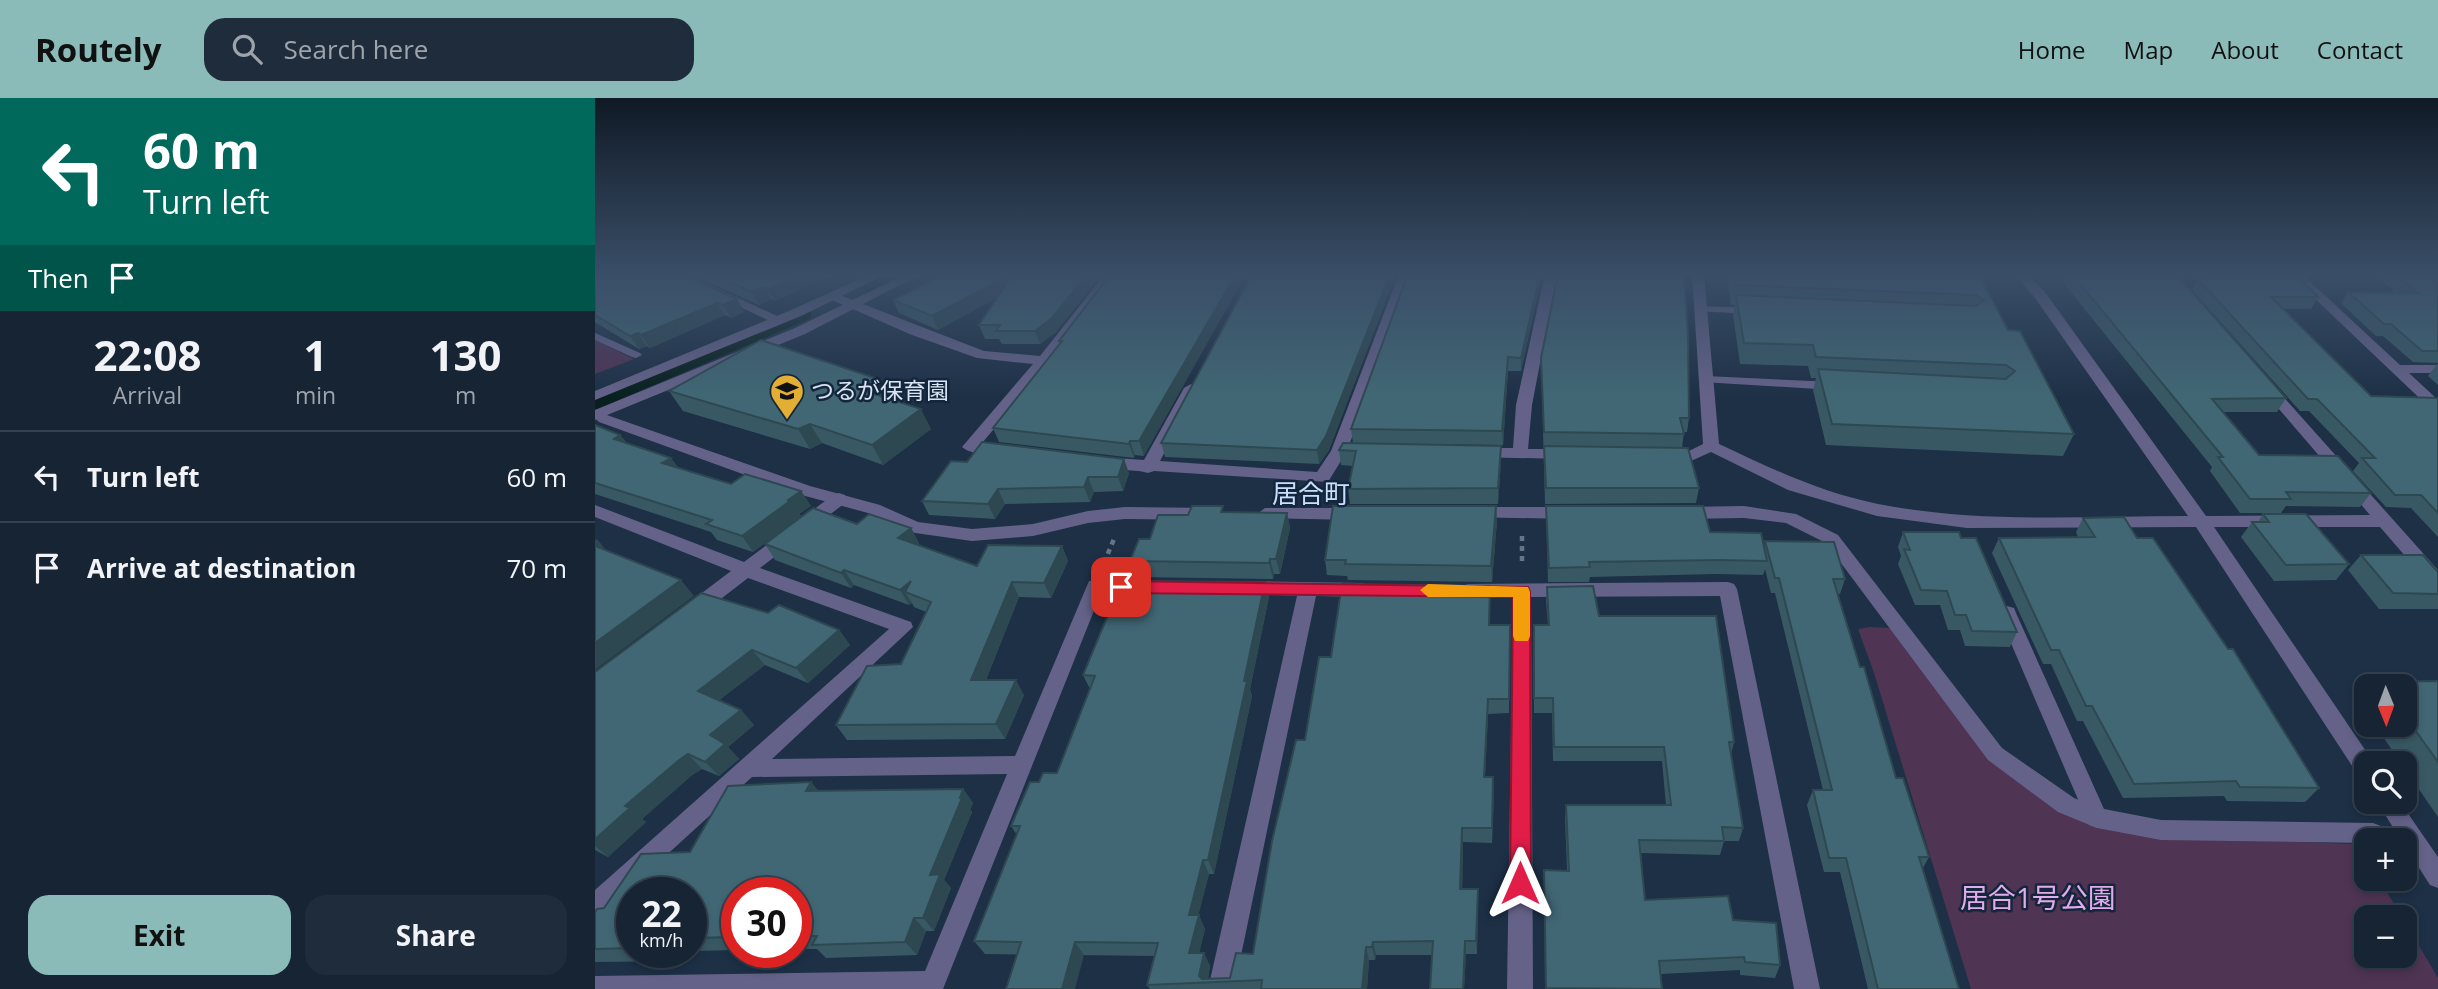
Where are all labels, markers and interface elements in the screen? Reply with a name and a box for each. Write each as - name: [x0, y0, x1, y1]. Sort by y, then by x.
- search box: [204, 18, 694, 81]
- text: Routely: [35, 27, 162, 72]
- icon: search: [228, 30, 266, 68]
- text: Search here: [284, 31, 428, 67]
- text: Home: [2018, 33, 2086, 66]
- text: Map: [2124, 33, 2173, 66]
- text: About: [2211, 33, 2279, 66]
- text: Contact: [2317, 33, 2403, 66]
- text: 60 m: [143, 117, 260, 183]
- icon: left: [28, 126, 119, 217]
- text: Turn left: [143, 180, 269, 223]
- icon: arrive: [103, 259, 141, 297]
- text: Then: [28, 260, 89, 296]
- text: 22:08: [93, 326, 201, 383]
- text: 1: [303, 326, 328, 383]
- text: 130: [430, 326, 502, 383]
- school or university icon: つるが保育園: [768, 372, 806, 421]
- place label: つるが保育園: [811, 374, 949, 406]
- text: Arrival: [113, 379, 182, 411]
- text: min: [295, 379, 336, 411]
- text: m: [455, 379, 476, 411]
- icon: left: [28, 458, 66, 496]
- text: Turn left: [87, 459, 199, 495]
- text: 60 m: [506, 459, 567, 495]
- district label: 居合町: [1272, 475, 1350, 511]
- icon: arrive: [28, 549, 66, 587]
- text: Arrive at destination: [87, 550, 356, 586]
- text: 70 m: [506, 550, 567, 586]
- pin: [1091, 557, 1151, 617]
- icon: arrive: [1102, 568, 1140, 606]
- north arrow: [2354, 674, 2417, 737]
- map controls: [2354, 674, 2417, 968]
- button: search: [2354, 751, 2417, 814]
- button: +: [2354, 828, 2417, 891]
- position arrow: [1483, 846, 1557, 920]
- speed limit sign: 30: [721, 877, 812, 968]
- park label: 居合1号公園: [1960, 878, 2116, 916]
- text: 22: [641, 890, 682, 937]
- button: Exit: [28, 895, 291, 975]
- button: Share: [305, 895, 567, 975]
- button: −: [2354, 905, 2417, 968]
- text: km/h: [640, 928, 683, 952]

